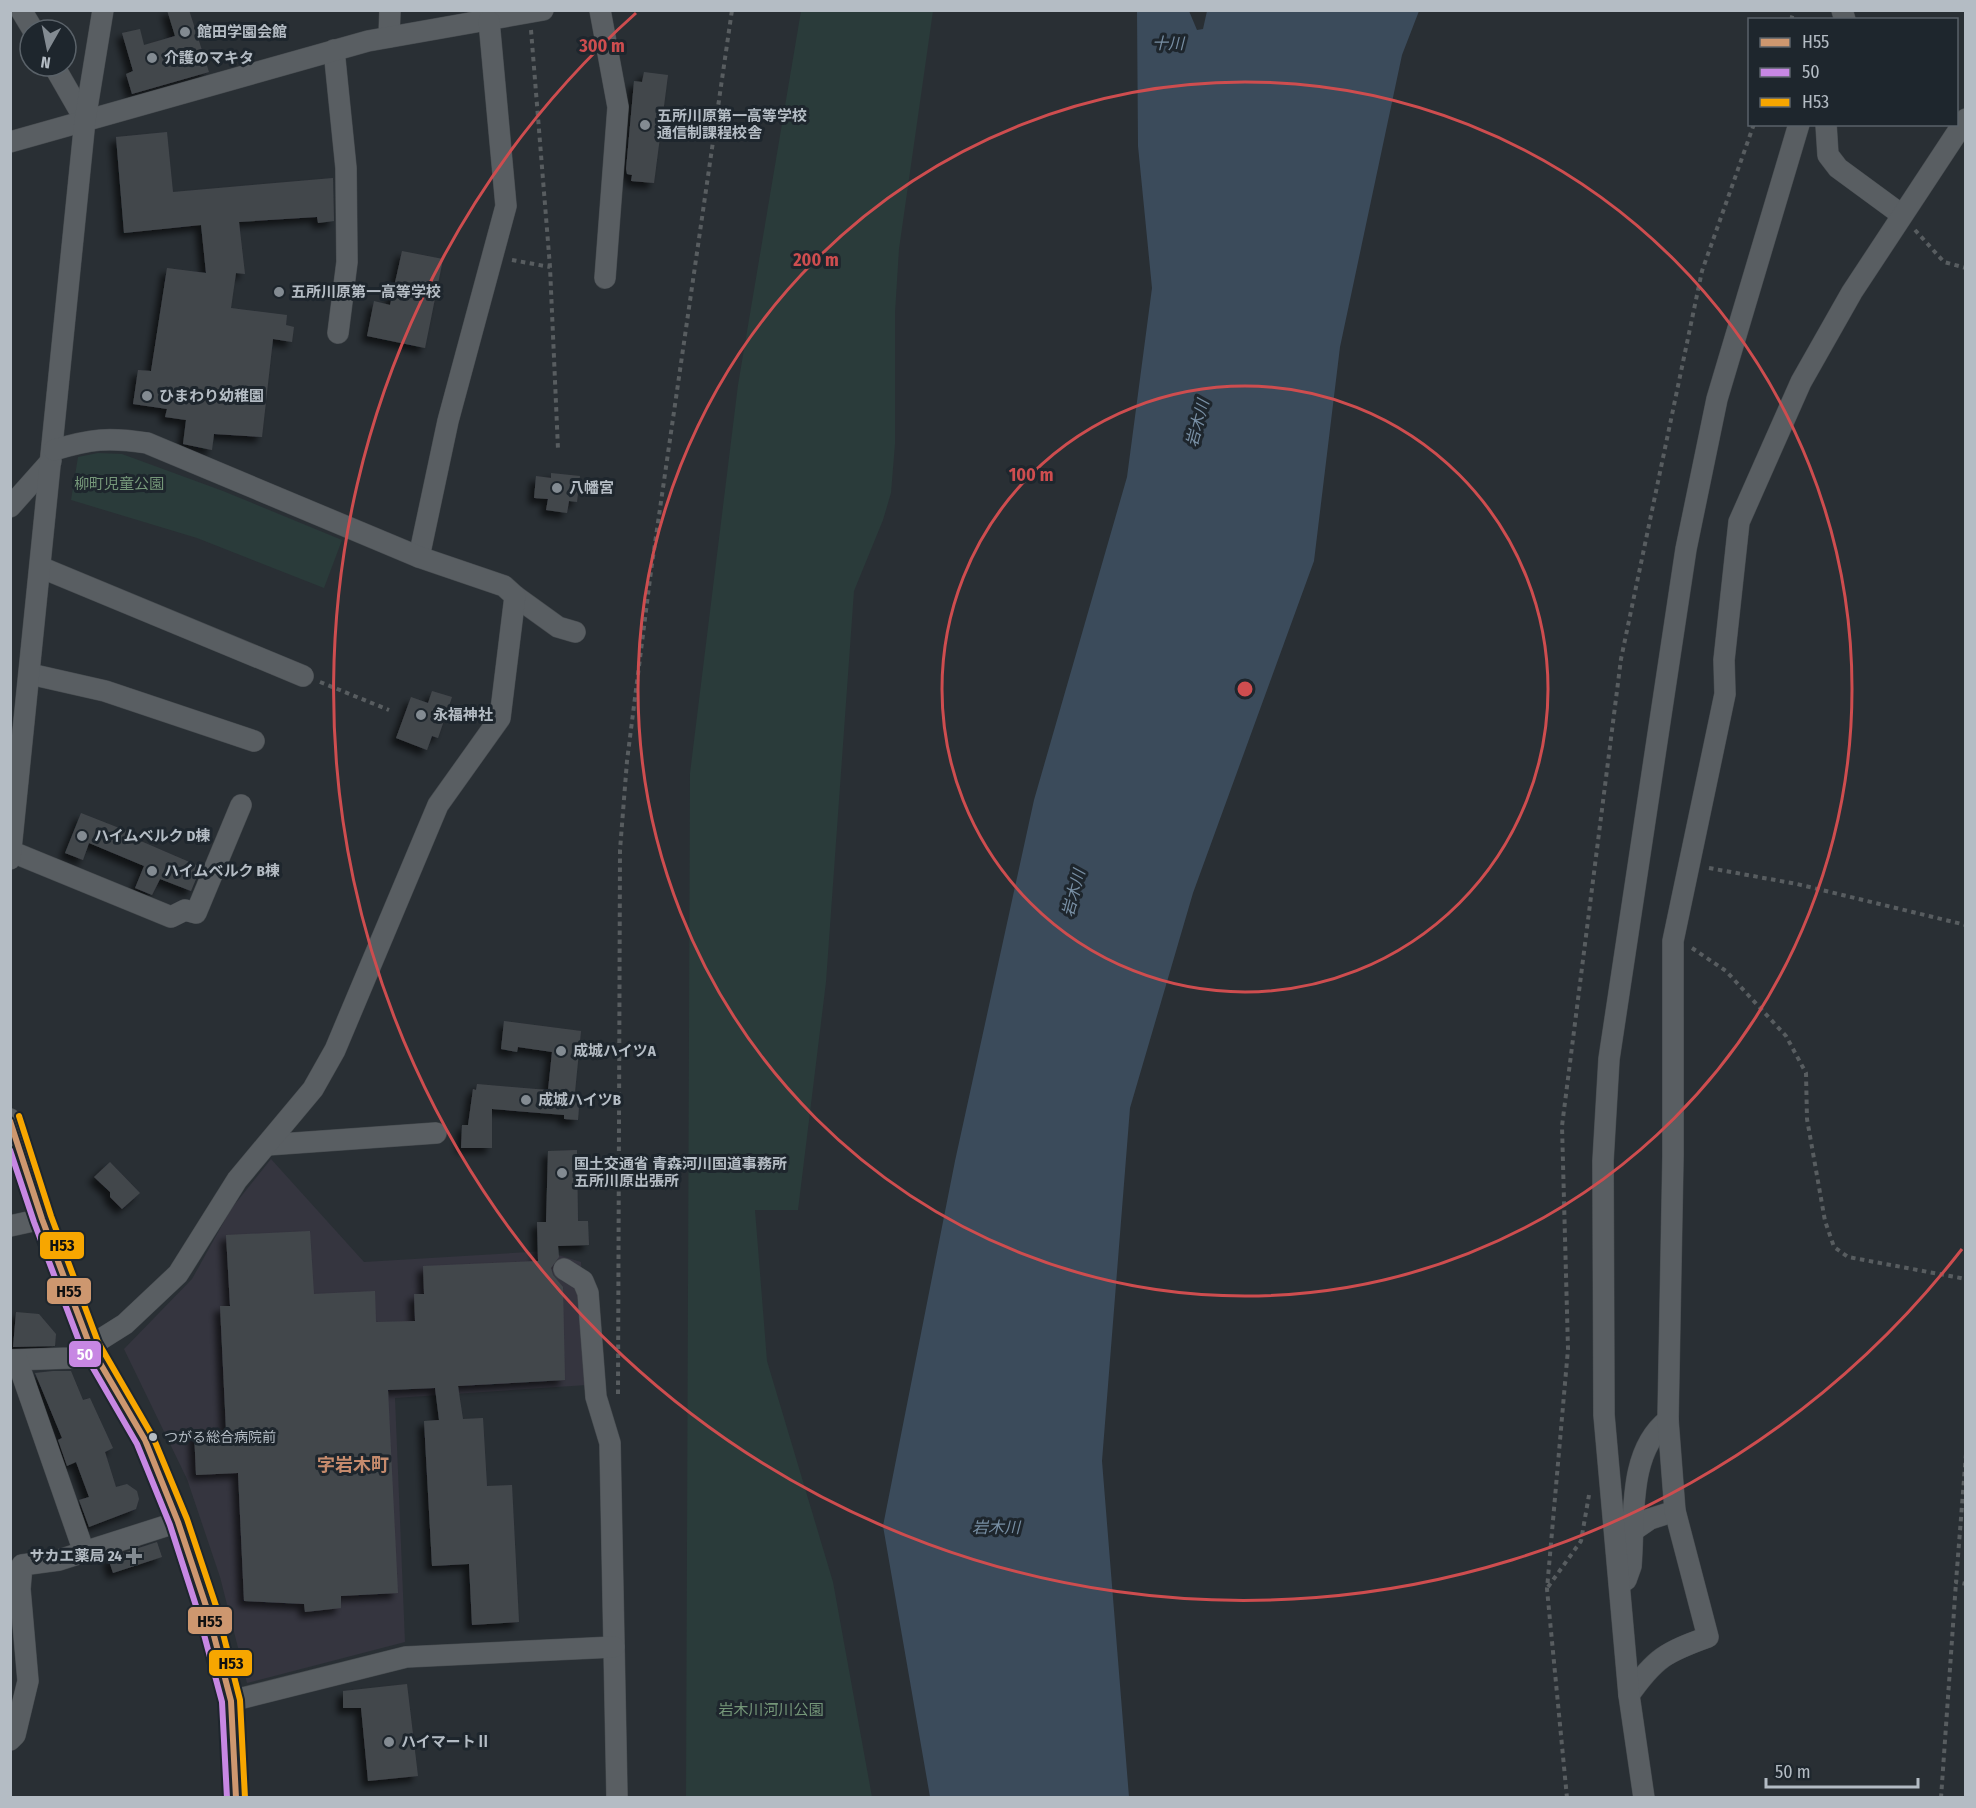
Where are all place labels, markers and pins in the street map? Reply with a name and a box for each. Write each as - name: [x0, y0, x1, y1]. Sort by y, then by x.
- place label: 館田学園会館: [197, 23, 287, 41]
- marker: 館田学園会館: [178, 25, 192, 39]
- place label: 介護のマキタ: [164, 49, 254, 67]
- marker: 介護のマキタ: [145, 51, 159, 65]
- place label: 五所川原第一高等学校 通信制課程校舎: [657, 107, 807, 142]
- marker: 五所川原第一高等学校 通信制課程校舎: [638, 118, 652, 132]
- place label: 五所川原第一高等学校: [291, 283, 441, 301]
- marker: 五所川原第一高等学校: [272, 285, 286, 299]
- place label: ひまわり幼稚園: [159, 387, 264, 405]
- marker: ひまわり幼稚園: [140, 389, 154, 403]
- place label: 八幡宮: [569, 479, 614, 497]
- marker: 八幡宮: [550, 481, 564, 495]
- centre of rings: [1235, 679, 1255, 699]
- place label: 永福神社: [433, 706, 493, 724]
- marker: 永福神社: [414, 708, 428, 722]
- place label: ハイムベルク D棟: [94, 827, 210, 845]
- marker: ハイムベルク D棟: [75, 829, 89, 843]
- place label: ハイムベルク B棟: [164, 862, 280, 880]
- marker: ハイムベルク B棟: [145, 864, 159, 878]
- place label: 成城ハイツA: [573, 1042, 657, 1060]
- marker: 成城ハイツA: [554, 1044, 568, 1058]
- place label: 成城ハイツB: [538, 1091, 622, 1109]
- marker: 成城ハイツB: [519, 1093, 533, 1107]
- place label: 国土交通省 青森河川国道事務所 五所川原出張所: [574, 1155, 787, 1190]
- marker: 国土交通省 青森河川国道事務所 五所川原出張所: [555, 1166, 569, 1180]
- place label: つがる総合病院前: [164, 1429, 276, 1446]
- marker: つがる総合病院前: [147, 1431, 159, 1443]
- place label: サカエ薬局 24: [30, 1547, 122, 1565]
- marker: サカエ薬局 24: [127, 1549, 141, 1563]
- place label: ハイマートⅡ: [401, 1733, 491, 1751]
- marker: ハイマートⅡ: [382, 1735, 396, 1749]

